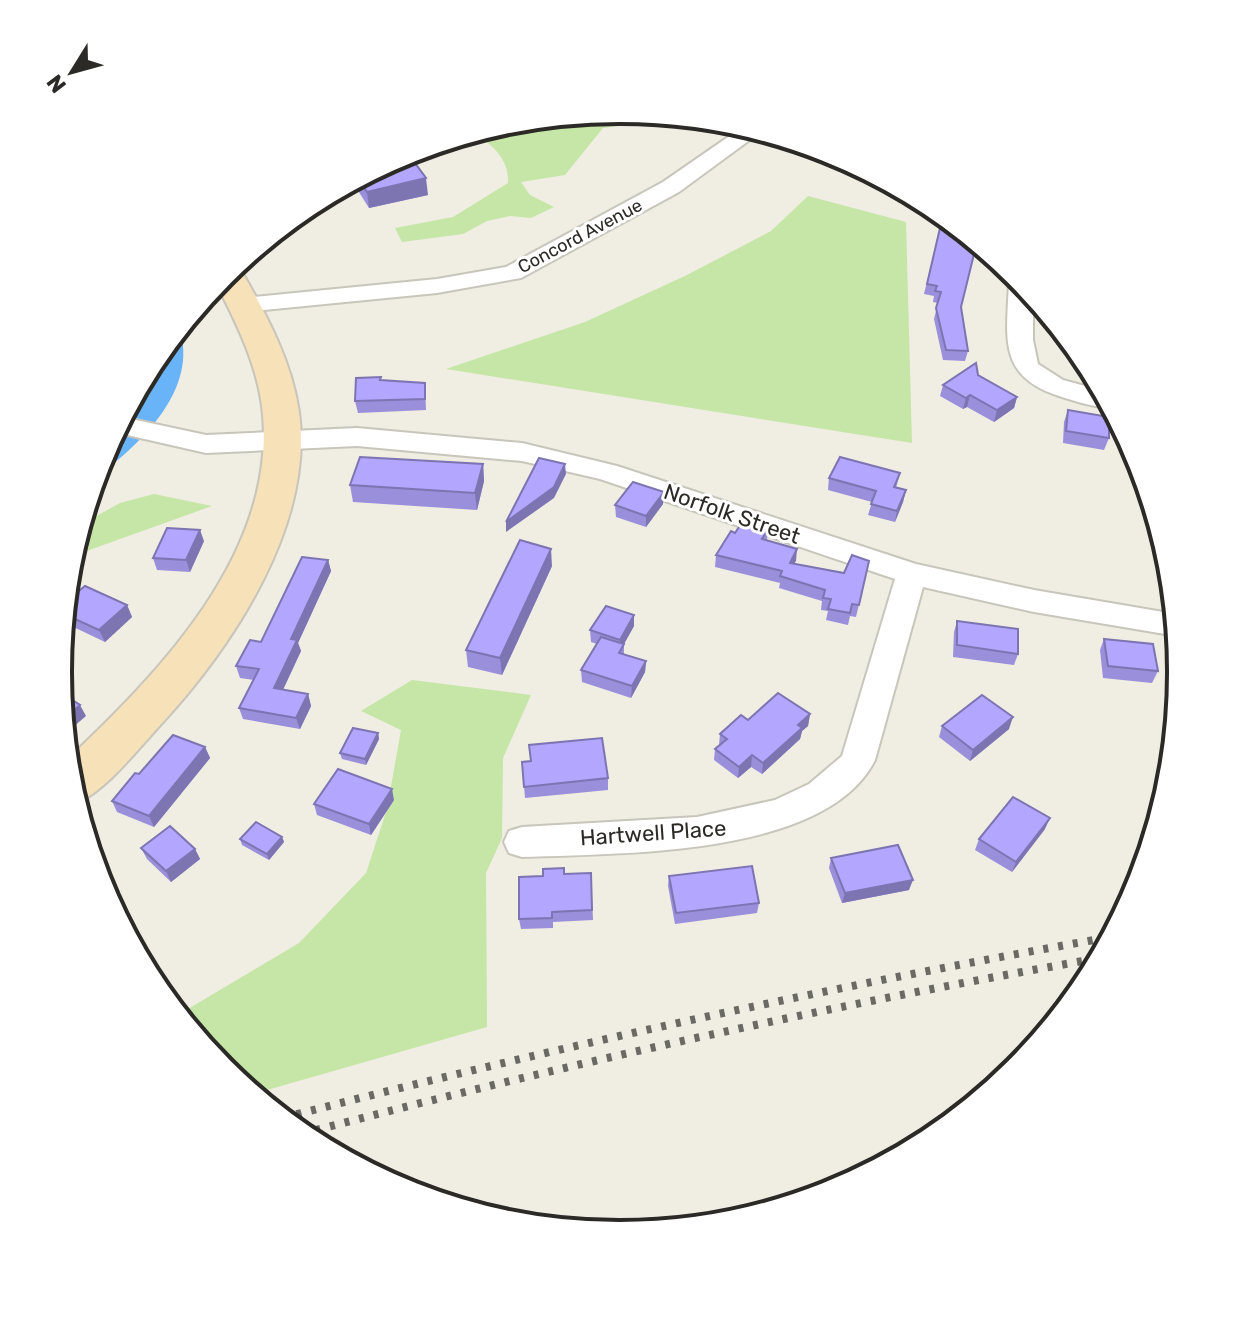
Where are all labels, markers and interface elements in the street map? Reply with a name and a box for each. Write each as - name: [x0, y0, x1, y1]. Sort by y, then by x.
- north arrow: [32, 32, 112, 112]
- text: N: [41, 69, 72, 98]
- street label: Concord Avenue: [514, 194, 646, 278]
- street label: Norfolk Street: [660, 478, 804, 550]
- street label: Hartwell Place: [579, 814, 727, 852]

